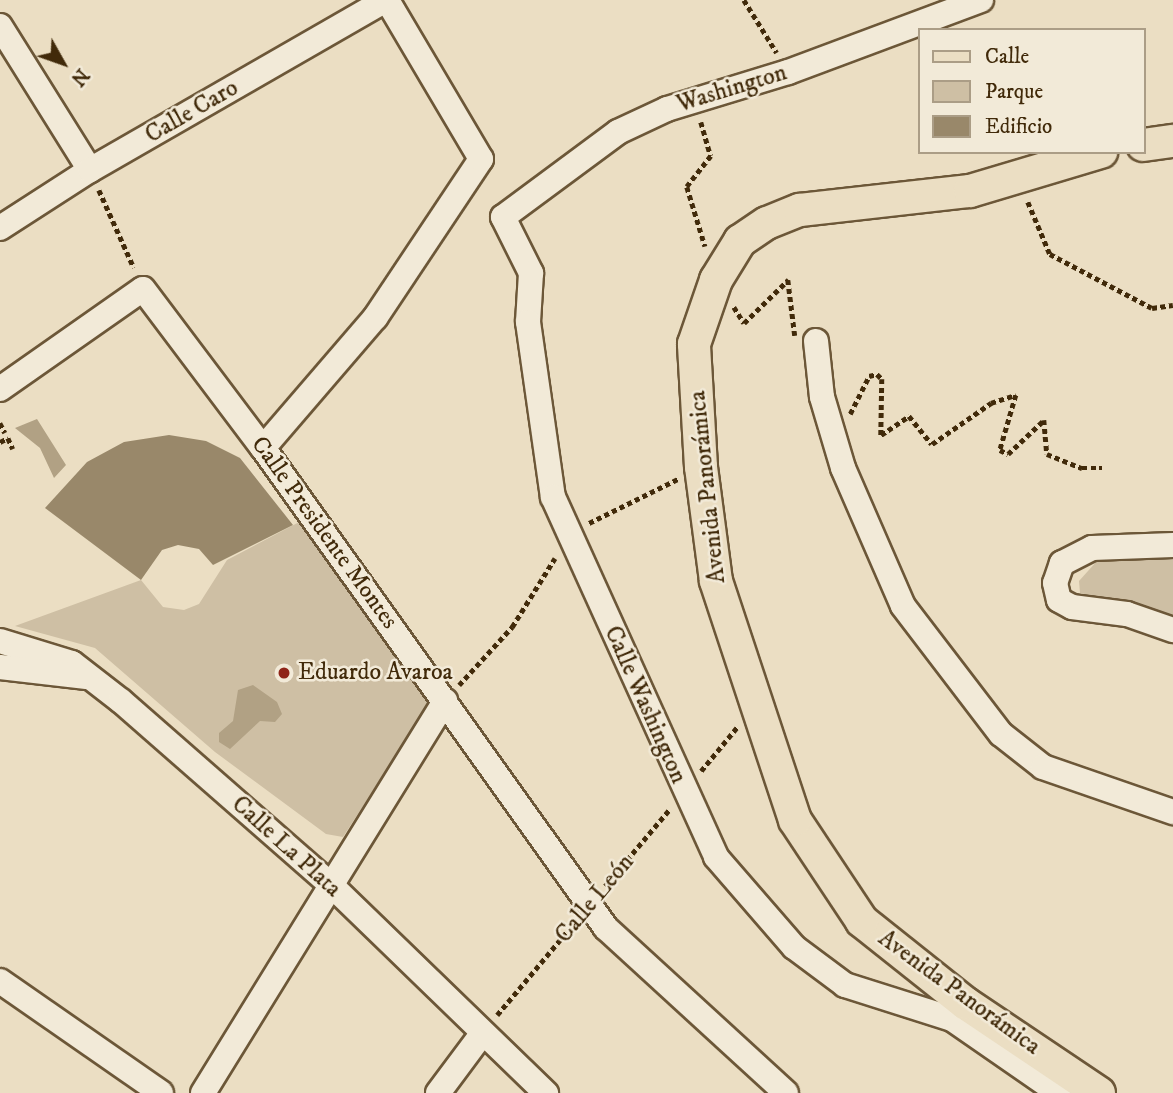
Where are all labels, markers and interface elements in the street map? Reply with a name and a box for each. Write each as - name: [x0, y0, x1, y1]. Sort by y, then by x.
- north arrow: [28, 28, 98, 98]
- legend: [918, 28, 1145, 154]
- text: Calle: [985, 44, 1029, 70]
- street label: Washington: [673, 59, 791, 119]
- text: N: [66, 63, 93, 90]
- street label: Calle Caro: [140, 74, 244, 150]
- text: Parque: [985, 79, 1043, 105]
- text: Edificio: [985, 114, 1052, 140]
- street label: Avenida Panorámica: [684, 389, 732, 585]
- street label: Calle Presidente Montes: [244, 431, 404, 635]
- street label: Calle Washington: [597, 622, 693, 788]
- place label: Eduardo Avaroa: [298, 659, 453, 687]
- marker: Eduardo Avaroa: [276, 665, 292, 681]
- street label: Calle La Plata: [225, 790, 347, 904]
- street label: Calle León: [550, 849, 640, 949]
- street label: Avenida Panorámica: [872, 925, 1046, 1061]

